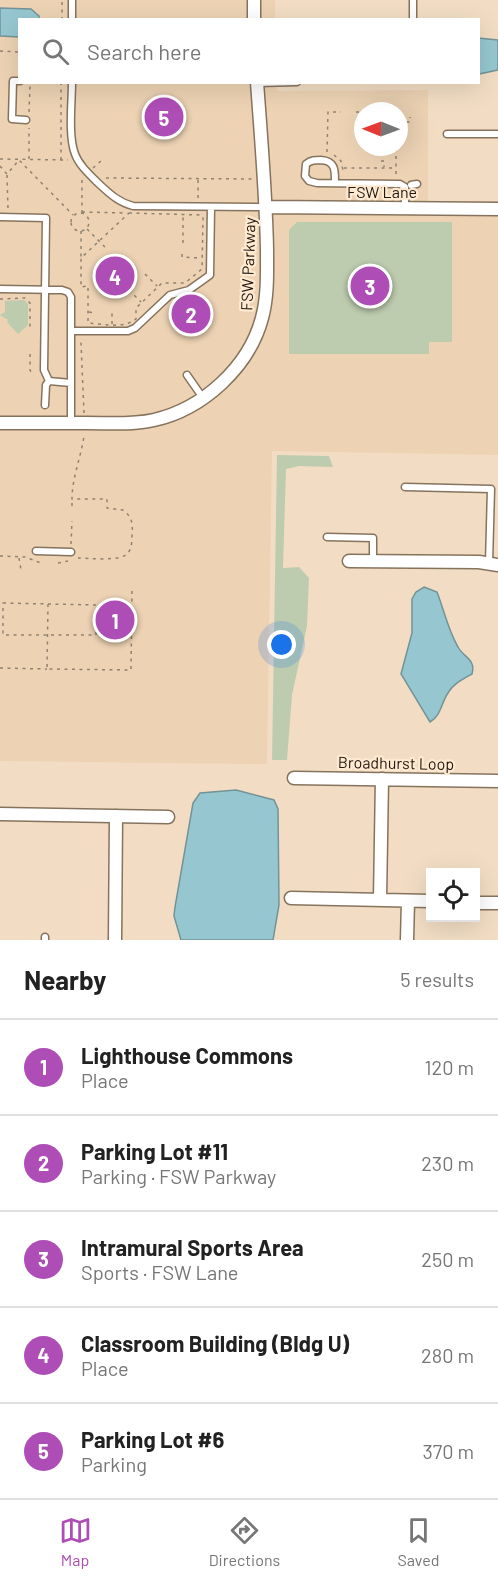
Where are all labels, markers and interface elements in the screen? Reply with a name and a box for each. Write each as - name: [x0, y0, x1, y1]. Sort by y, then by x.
- search box: [18, 18, 480, 84]
- icon: search: [39, 35, 72, 68]
- text: Search here: [87, 38, 201, 64]
- pin: 5: [144, 94, 184, 140]
- north arrow: [354, 102, 408, 156]
- street label: FSW Lane: [347, 182, 417, 201]
- street label: FSW Parkway: [236, 216, 259, 311]
- pin: 4: [96, 254, 134, 298]
- pin: 3: [350, 264, 389, 308]
- pin: 2: [172, 292, 210, 336]
- pin: 1: [96, 598, 134, 642]
- your location: [267, 630, 296, 659]
- street label: Broadhurst Loop: [338, 752, 454, 773]
- map controls: [426, 868, 480, 922]
- button: locate: [426, 868, 480, 922]
- text: Nearby: [24, 964, 106, 995]
- text: 5 results: [400, 967, 474, 991]
- text: Lighthouse Commons: [81, 1042, 293, 1068]
- text: 1: [40, 1055, 47, 1079]
- text: 120 m: [424, 1055, 474, 1079]
- text: Place: [81, 1068, 129, 1092]
- text: Parking Lot #11: [81, 1138, 228, 1164]
- text: 2: [38, 1151, 49, 1175]
- text: 230 m: [421, 1151, 474, 1175]
- text: Parking · FSW Parkway: [81, 1164, 276, 1188]
- text: Intramural Sports Area: [81, 1234, 304, 1260]
- text: 3: [38, 1247, 49, 1271]
- text: 250 m: [421, 1247, 474, 1271]
- text: Sports · FSW Lane: [81, 1260, 238, 1284]
- text: Classroom Building (Bldg U): [81, 1330, 349, 1356]
- text: 4: [37, 1343, 50, 1367]
- text: 280 m: [421, 1343, 474, 1367]
- text: Place: [81, 1356, 129, 1380]
- text: Parking Lot #6: [81, 1426, 224, 1452]
- text: 5: [38, 1439, 49, 1463]
- text: 370 m: [422, 1439, 474, 1463]
- text: Parking: [81, 1452, 147, 1476]
- tab: Map: [59, 1514, 92, 1569]
- tab: Directions: [209, 1514, 280, 1569]
- tab: Saved: [397, 1514, 439, 1569]

